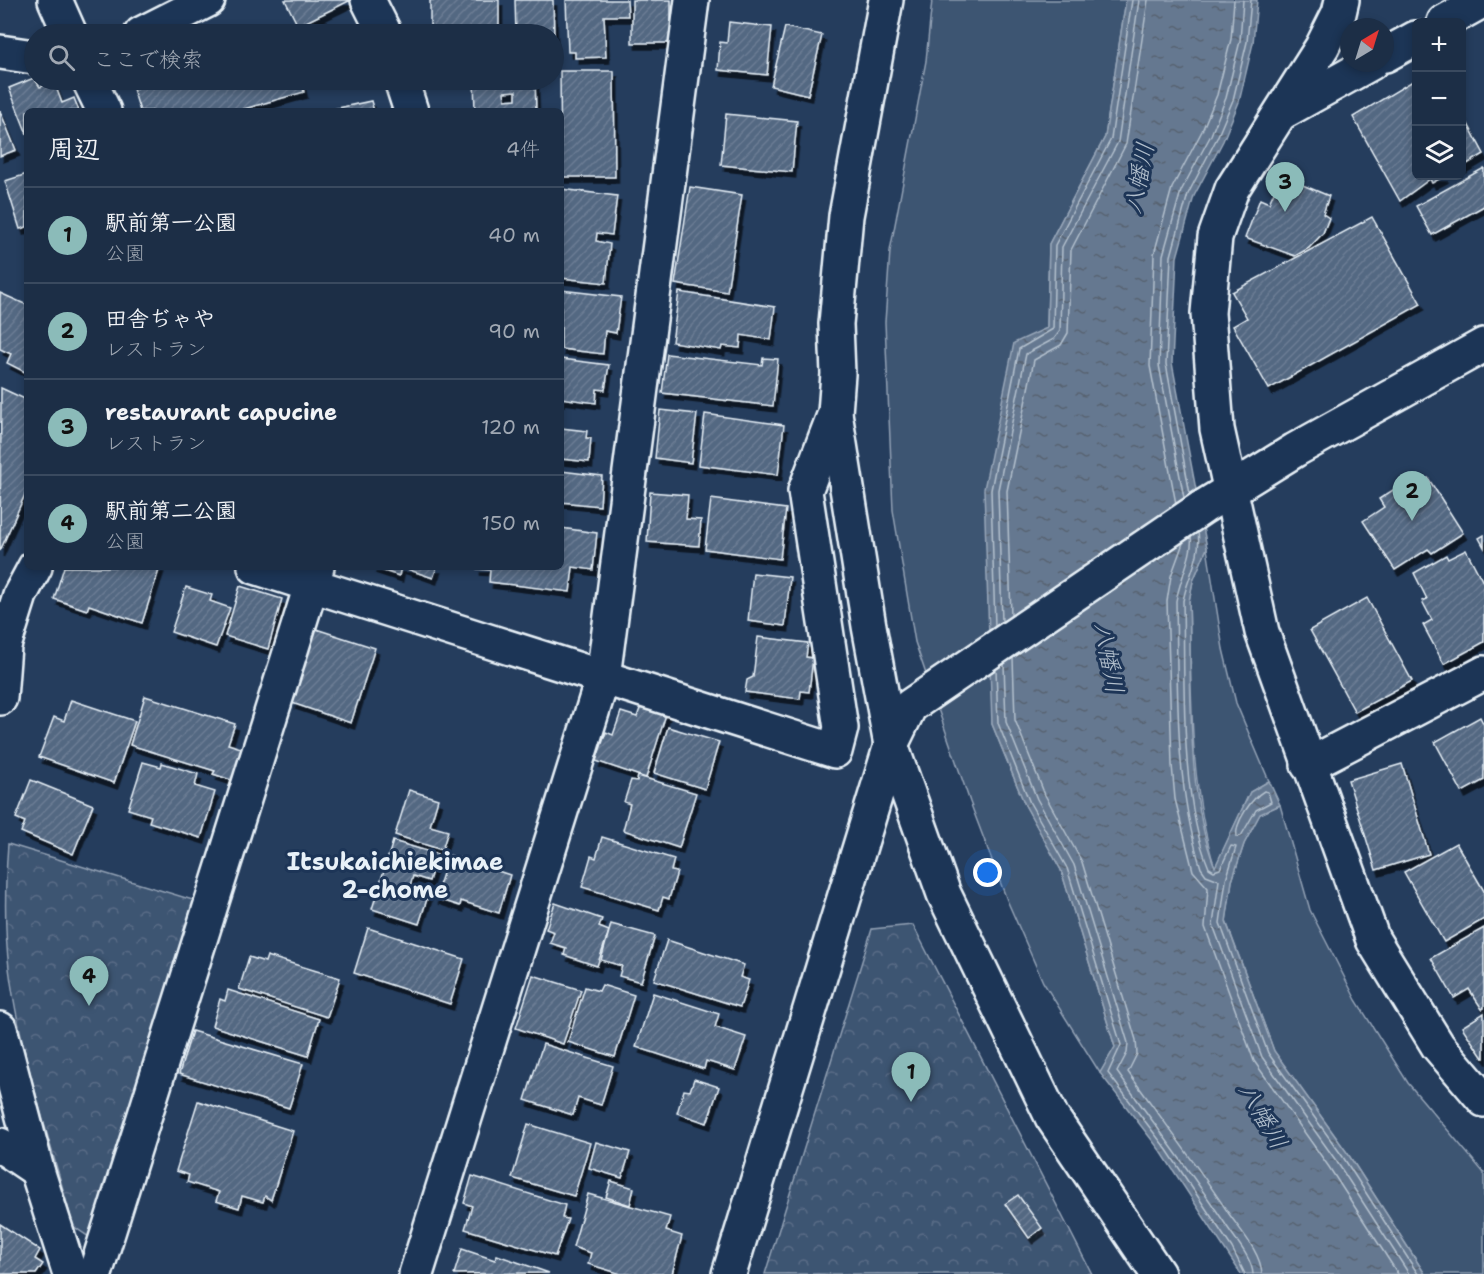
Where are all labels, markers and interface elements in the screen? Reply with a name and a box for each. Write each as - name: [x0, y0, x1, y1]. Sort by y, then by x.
- north arrow: [1340, 18, 1394, 72]
- map controls: [1412, 18, 1466, 180]
- button: +: [1412, 18, 1466, 72]
- search box: [24, 24, 564, 90]
- icon: search: [45, 41, 78, 74]
- text: ここで検索: [93, 45, 203, 74]
- button: −: [1412, 72, 1466, 126]
- button: layers: [1412, 126, 1466, 180]
- text: 周辺: [48, 131, 100, 166]
- text: 4件: [506, 136, 540, 162]
- water label: 八幡川: [1116, 140, 1162, 216]
- pin: 3: [1266, 162, 1304, 212]
- text: 駅前第一公園: [105, 208, 237, 237]
- text: 1: [63, 222, 72, 248]
- text: 40 m: [488, 222, 540, 248]
- text: 公園: [105, 240, 145, 266]
- text: 田舎ぢゃや: [105, 304, 215, 333]
- text: 2: [61, 318, 75, 344]
- text: 90 m: [488, 318, 540, 344]
- text: レストラン: [105, 336, 207, 362]
- text: restaurant capucine: [105, 398, 337, 427]
- text: 3: [61, 414, 75, 440]
- text: 120 m: [481, 414, 540, 440]
- text: レストラン: [105, 430, 207, 456]
- pin: 2: [1392, 472, 1432, 521]
- text: 駅前第二公園: [105, 496, 237, 525]
- text: 4: [61, 510, 75, 536]
- text: 150 m: [482, 510, 540, 536]
- text: 公園: [105, 528, 145, 554]
- water label: 八幡川: [1087, 620, 1131, 696]
- district label: Itsukaichiekimae 2-chome: [287, 846, 503, 906]
- your location: [973, 858, 1002, 887]
- pin: 4: [70, 956, 109, 1006]
- pin: 1: [892, 1052, 930, 1102]
- water label: 八幡川: [1231, 1077, 1295, 1155]

